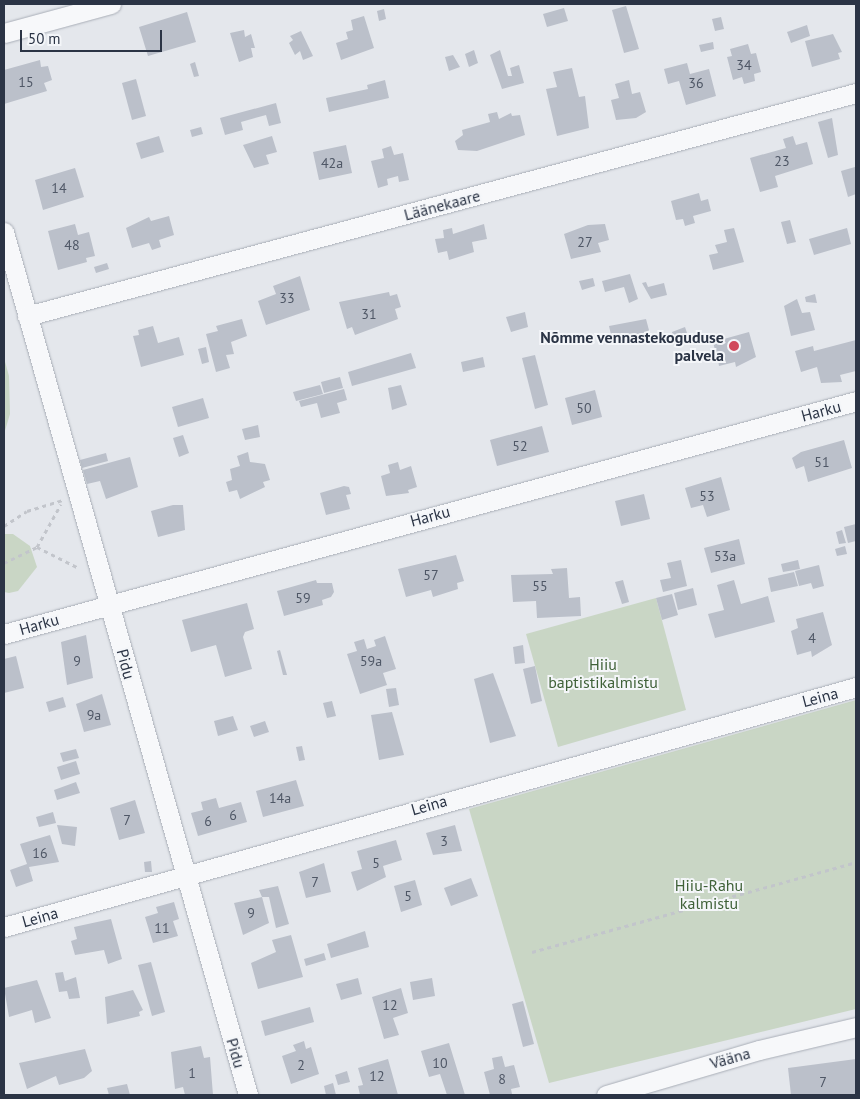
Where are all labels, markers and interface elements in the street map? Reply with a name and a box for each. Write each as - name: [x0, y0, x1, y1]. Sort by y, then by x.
- scale bar: [22, 20, 165, 52]
- text: 50 m: [28, 29, 61, 48]
- house number: 34: [736, 57, 752, 73]
- house number: 15: [18, 74, 34, 90]
- house number: 36: [688, 75, 704, 91]
- house number: 23: [774, 153, 790, 169]
- house number: 42a: [321, 155, 343, 171]
- house number: 14: [51, 180, 67, 196]
- street label: Läänekaare: [402, 186, 482, 224]
- house number: 27: [577, 234, 593, 250]
- house number: 48: [64, 237, 80, 253]
- house number: 33: [279, 290, 295, 306]
- house number: 31: [361, 306, 377, 322]
- place label: Nõmme vennastekoguduse palvela: [540, 327, 724, 365]
- marker: Nõmme vennastekoguduse palvela: [728, 340, 740, 352]
- street label: Harku: [799, 396, 843, 426]
- house number: 50: [576, 400, 592, 416]
- house number: 52: [512, 438, 528, 454]
- house number: 51: [814, 454, 830, 470]
- house number: 53: [699, 488, 715, 504]
- street label: Harku: [408, 501, 452, 531]
- house number: 53a: [714, 548, 736, 564]
- house number: 57: [423, 567, 439, 583]
- house number: 55: [532, 578, 548, 594]
- house number: 59: [295, 590, 311, 606]
- street label: Harku: [17, 609, 61, 639]
- house number: 4: [808, 630, 816, 646]
- street label: Pidu: [113, 647, 139, 681]
- house number: 9: [73, 653, 81, 669]
- house number: 59a: [360, 653, 382, 669]
- park label: Hiiu baptistikalmistu: [548, 654, 658, 692]
- street label: Leina: [800, 683, 840, 711]
- house number: 9a: [87, 707, 101, 723]
- house number: 14a: [269, 790, 291, 806]
- street label: Leina: [409, 791, 449, 819]
- house number: 6: [229, 807, 237, 823]
- house number: 7: [123, 812, 131, 828]
- house number: 6: [204, 813, 212, 829]
- house number: 3: [440, 833, 448, 849]
- house number: 16: [32, 845, 48, 861]
- house number: 5: [372, 855, 380, 871]
- house number: 7: [311, 874, 319, 890]
- park label: Hiiu-Rahu kalmistu: [675, 875, 743, 913]
- house number: 5: [404, 888, 412, 904]
- street label: Leina: [20, 903, 60, 931]
- house number: 9: [247, 905, 255, 921]
- house number: 11: [154, 920, 170, 936]
- house number: 12: [382, 997, 398, 1013]
- street label: Pidu: [223, 1036, 249, 1070]
- street label: Vääna: [708, 1043, 752, 1073]
- house number: 10: [432, 1055, 448, 1071]
- house number: 2: [297, 1057, 305, 1073]
- house number: 1: [188, 1065, 196, 1081]
- house number: 12: [369, 1068, 385, 1084]
- house number: 8: [498, 1071, 506, 1087]
- house number: 7: [819, 1074, 827, 1090]

